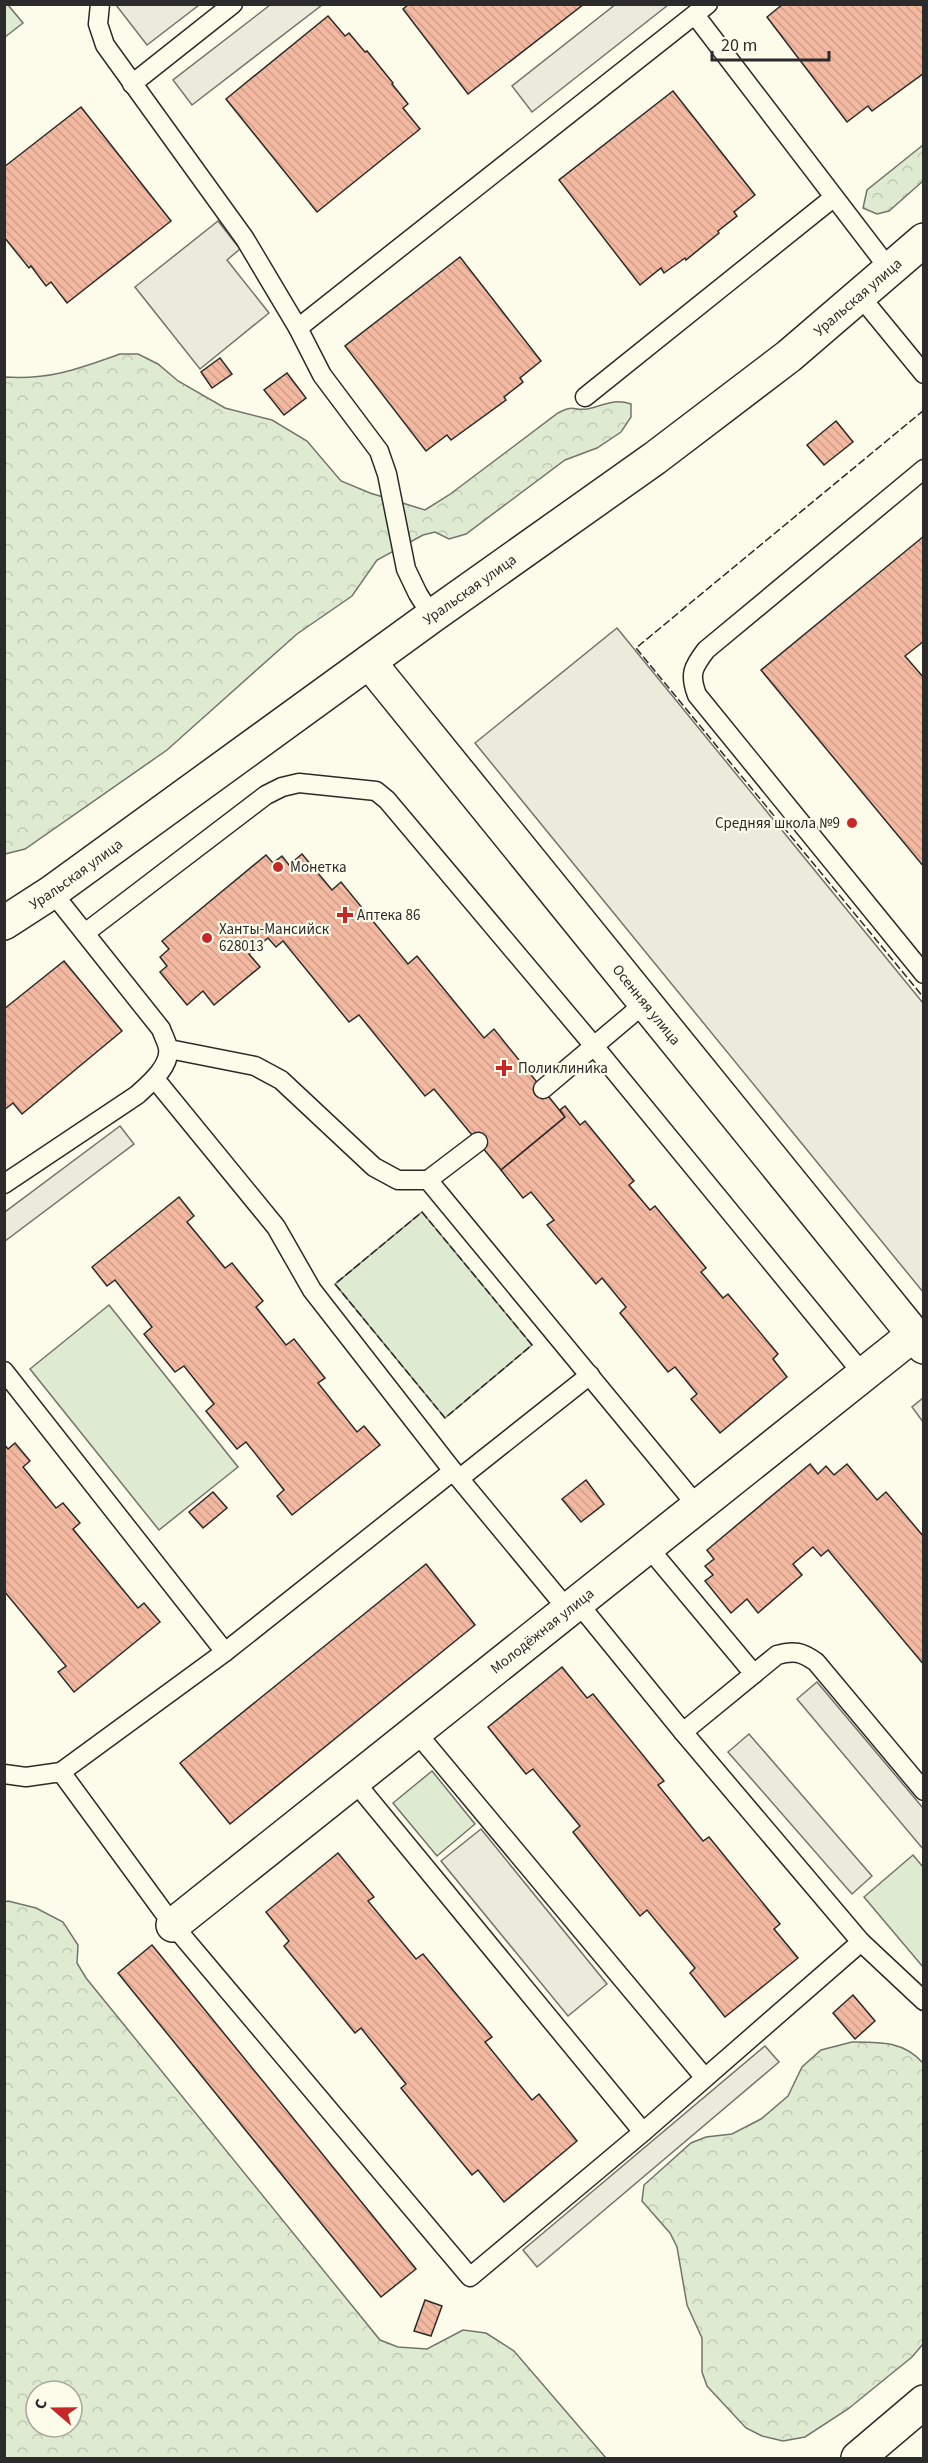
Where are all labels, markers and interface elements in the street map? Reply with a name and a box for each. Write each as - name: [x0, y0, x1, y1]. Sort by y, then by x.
- scale bar: [712, 24, 829, 62]
- text: 20 m: [721, 33, 757, 58]
- street label: Уральская улица: [809, 253, 906, 341]
- street label: Уральская улица: [419, 549, 521, 630]
- place label: Средняя школа №9: [715, 813, 840, 834]
- marker: Средняя школа №9: [845, 816, 859, 830]
- street label: Уральская улица: [25, 834, 127, 914]
- place label: Монетка: [290, 857, 347, 878]
- marker: Монетка: [271, 860, 285, 874]
- place label: Аптека 86: [357, 905, 420, 926]
- marker: Аптека 86: [338, 908, 352, 922]
- place label: Ханты-Мансийск 628013: [219, 919, 330, 957]
- marker: Ханты-Мансийск 628013: [200, 931, 214, 945]
- street label: Осенняя улица: [607, 960, 686, 1050]
- place label: Поликлиника: [518, 1058, 608, 1079]
- marker: Поликлиника: [495, 1059, 513, 1077]
- street label: Молодёжная улица: [486, 1583, 598, 1679]
- north arrow: [24, 2379, 84, 2439]
- text: С: [29, 2396, 53, 2412]

